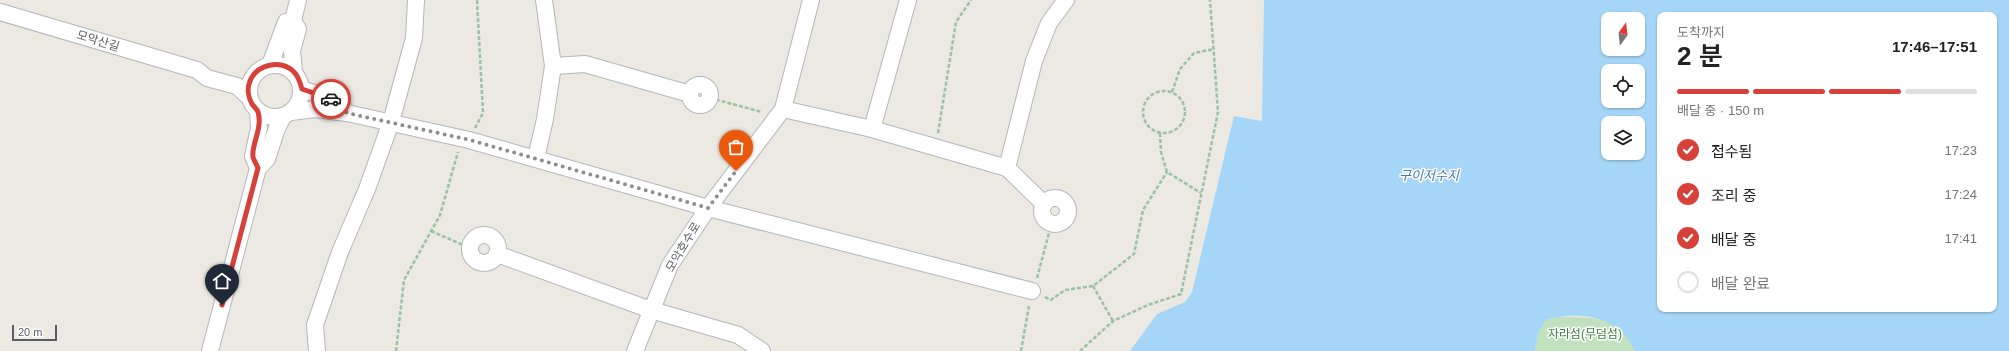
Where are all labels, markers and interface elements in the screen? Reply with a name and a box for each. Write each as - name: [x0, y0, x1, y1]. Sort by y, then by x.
- north arrow: [1601, 12, 1645, 56]
- map controls: [1601, 12, 1645, 160]
- text: 도착까지: [1677, 25, 1725, 40]
- street label: 모악산길: [75, 28, 121, 54]
- text: 17:46–17:51: [1892, 38, 1977, 55]
- text: 2 분: [1677, 41, 1723, 71]
- button: locate: [1601, 64, 1645, 108]
- courier: [311, 79, 351, 119]
- icon: car: [320, 88, 342, 110]
- text: 배달 중 · 150 m: [1677, 103, 1764, 118]
- button: layers: [1601, 116, 1645, 160]
- pin: [719, 130, 753, 171]
- icon: bag: [725, 136, 747, 158]
- icon: check: [1677, 139, 1699, 161]
- text: 접수됨: [1711, 143, 1752, 160]
- text: 17:23: [1944, 143, 1977, 158]
- water label: 구이저수지: [1399, 168, 1460, 183]
- icon: check: [1677, 183, 1699, 205]
- text: 조리 중: [1711, 187, 1757, 204]
- text: 17:24: [1944, 187, 1977, 202]
- street label: 모악호수로: [663, 220, 703, 274]
- icon: check: [1677, 227, 1699, 249]
- text: 배달 중: [1711, 231, 1757, 248]
- text: 17:41: [1944, 231, 1977, 246]
- pin: [205, 264, 239, 305]
- icon: home: [211, 270, 233, 292]
- text: 배달 완료: [1711, 275, 1770, 292]
- scale bar: [12, 323, 57, 342]
- text: 20 m: [18, 326, 42, 338]
- park label: 자라섬(무덤섬): [1548, 327, 1622, 341]

